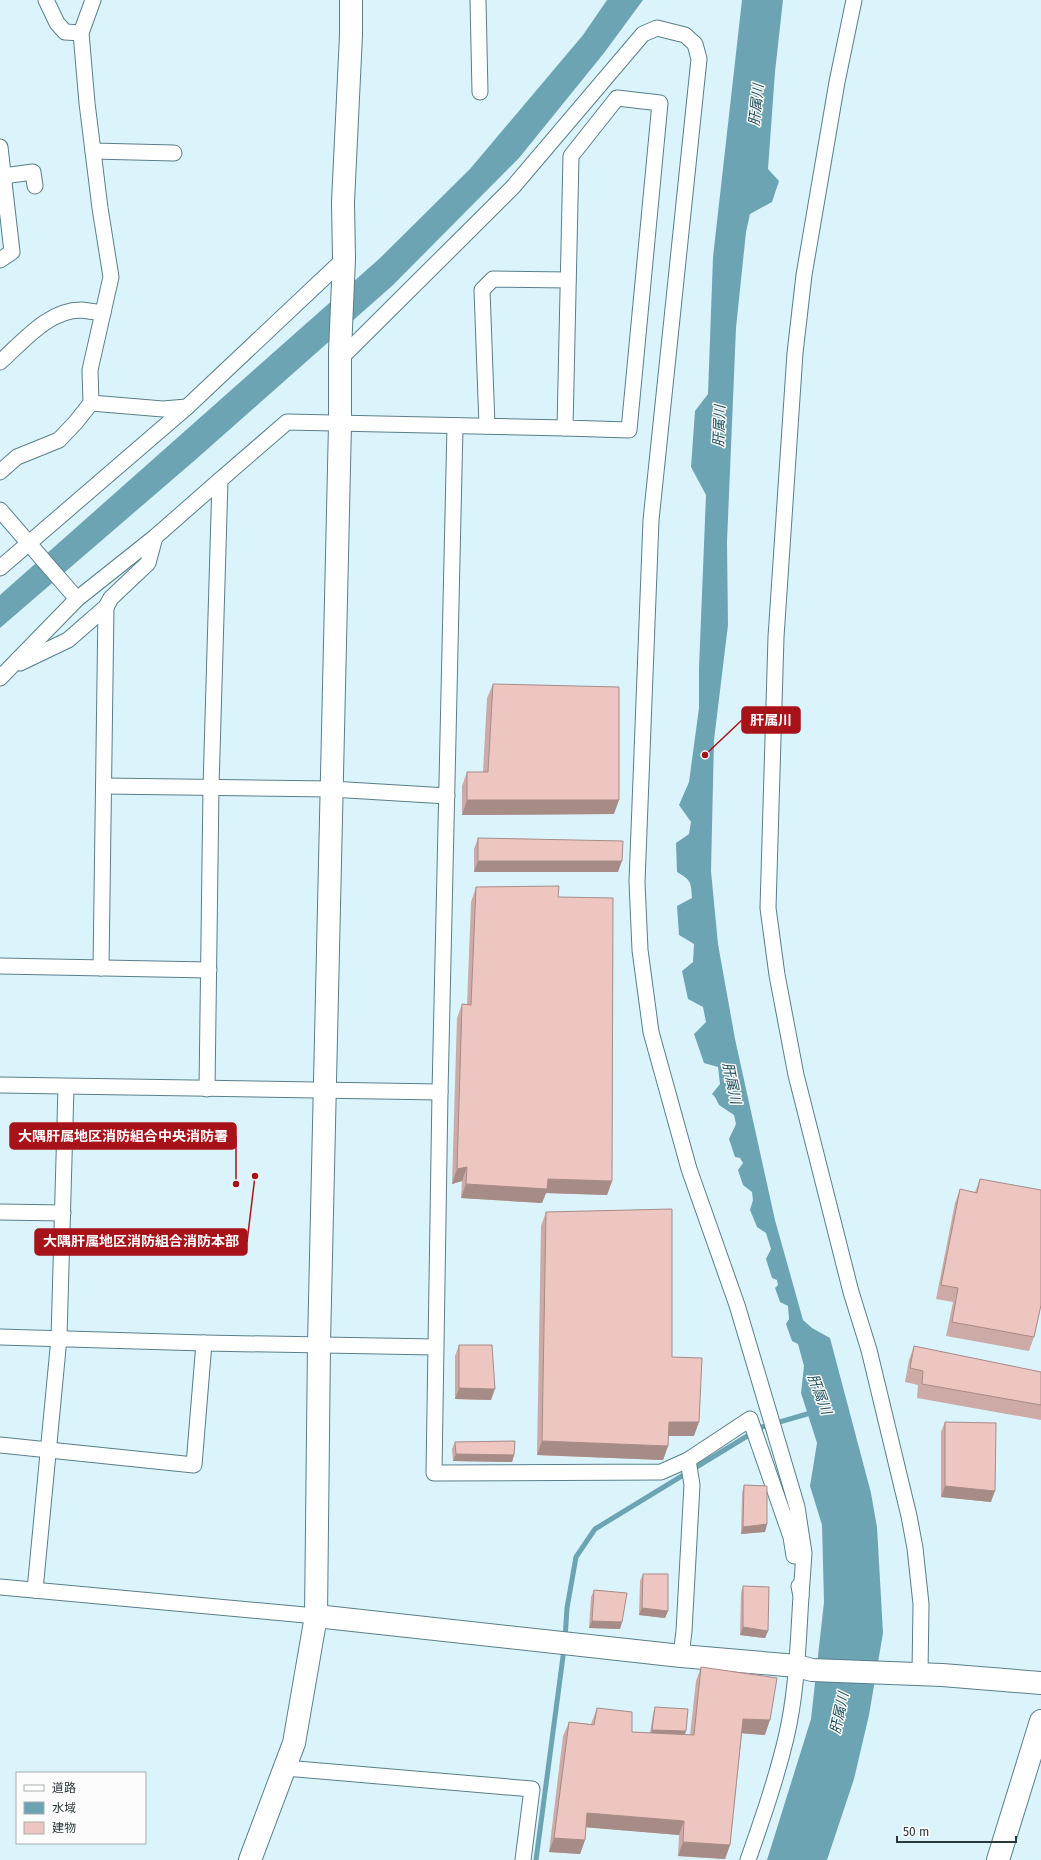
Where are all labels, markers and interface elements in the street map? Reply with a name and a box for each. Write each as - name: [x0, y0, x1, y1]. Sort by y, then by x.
- water label: 肝属川: [746, 81, 767, 127]
- water label: 肝属川: [710, 403, 729, 447]
- callout: 肝属川: [742, 707, 800, 733]
- text: 肝属川: [750, 712, 792, 729]
- water label: 肝属川: [719, 1061, 745, 1107]
- callout: 大隅肝属地区消防組合中央消防署: [10, 1123, 236, 1149]
- text: 大隅肝属地区消防組合中央消防署: [18, 1128, 228, 1145]
- callout: 大隅肝属地区消防組合消防本部: [35, 1229, 247, 1255]
- text: 大隅肝属地区消防組合消防本部: [43, 1233, 239, 1250]
- water label: 肝属川: [804, 1372, 836, 1419]
- water label: 肝属川: [827, 1689, 853, 1735]
- legend: [16, 1772, 146, 1844]
- text: 道路: [52, 1781, 76, 1795]
- text: 水域: [52, 1801, 76, 1815]
- scale bar: [897, 1818, 1016, 1844]
- text: 建物: [52, 1821, 76, 1835]
- text: 50 m: [903, 1825, 929, 1839]

